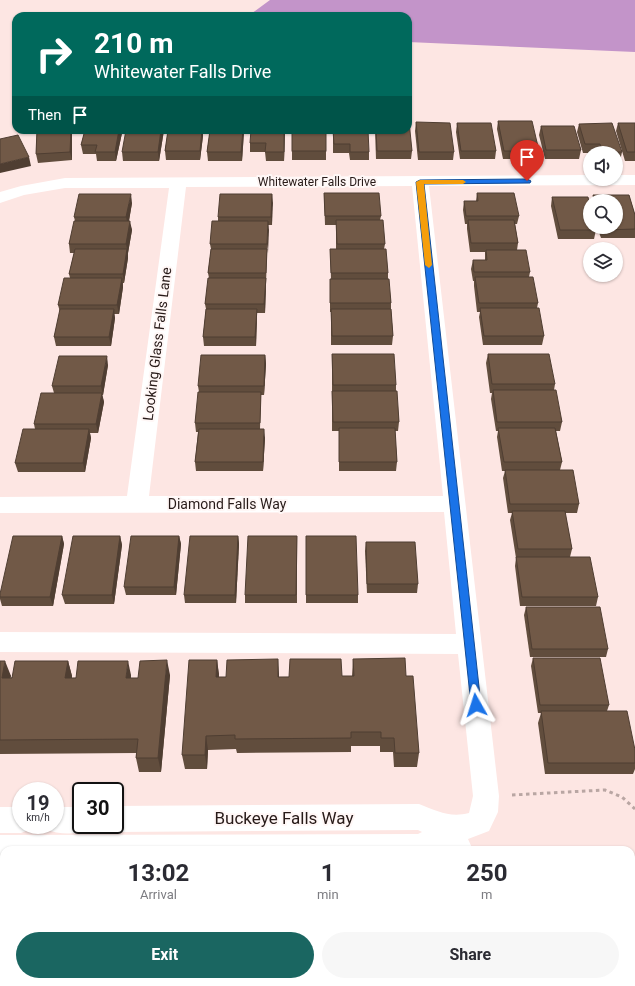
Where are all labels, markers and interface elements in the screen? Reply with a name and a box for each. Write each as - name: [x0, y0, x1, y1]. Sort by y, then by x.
- text: 210 m: [94, 27, 173, 60]
- icon: right: [28, 28, 80, 80]
- text: Whitewater Falls Drive: [94, 61, 271, 82]
- icon: arrive: [69, 104, 91, 126]
- text: Then: [28, 106, 61, 124]
- pin: [510, 140, 544, 181]
- icon: arrive: [516, 146, 538, 168]
- map controls: [583, 146, 623, 282]
- button: sound: [583, 146, 623, 186]
- street label: Whitewater Falls Drive: [258, 175, 376, 189]
- button: search: [583, 194, 623, 234]
- button: layers: [583, 242, 623, 282]
- street label: Looking Glass Falls Lane: [140, 266, 174, 422]
- street label: Diamond Falls Way: [168, 496, 287, 512]
- position arrow: [455, 684, 497, 726]
- speed limit sign: 30: [72, 782, 124, 834]
- text: 19: [27, 791, 49, 815]
- street label: Buckeye Falls Way: [215, 808, 353, 828]
- text: km/h: [26, 812, 50, 823]
- text: 13:02: [128, 859, 189, 887]
- text: 1: [321, 859, 335, 887]
- text: 250: [466, 859, 507, 887]
- text: Arrival: [140, 887, 177, 902]
- text: min: [317, 887, 339, 902]
- text: m: [481, 887, 493, 902]
- button: Exit: [16, 932, 314, 978]
- button: Share: [322, 932, 619, 978]

